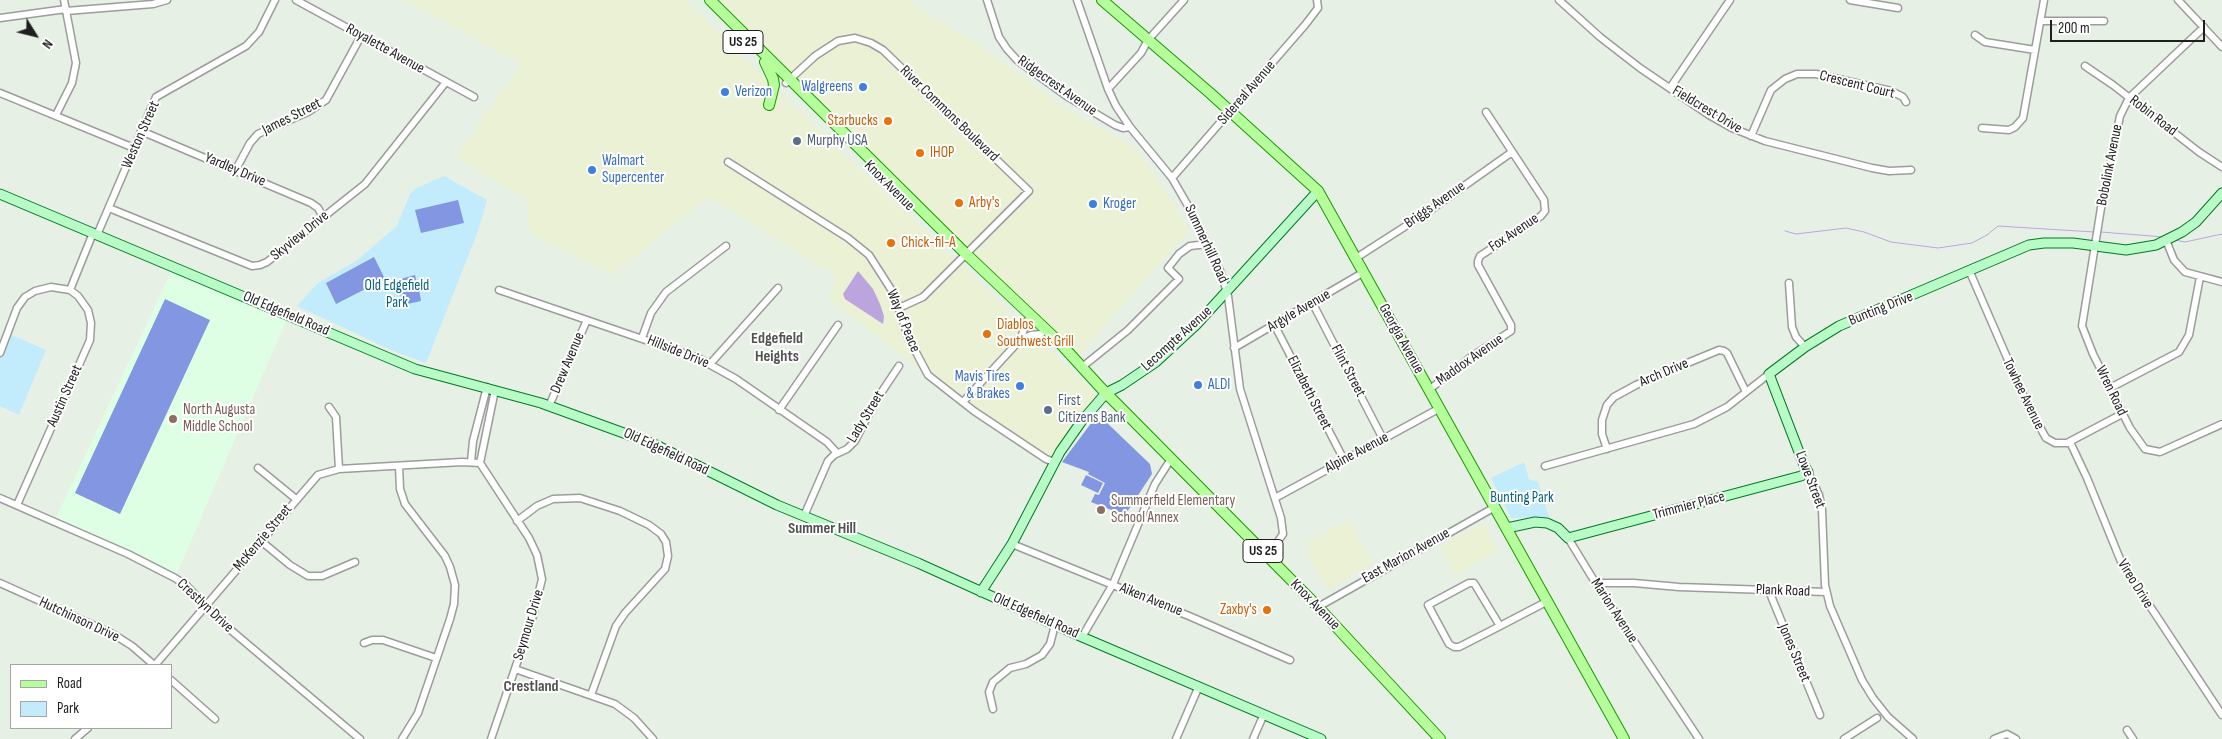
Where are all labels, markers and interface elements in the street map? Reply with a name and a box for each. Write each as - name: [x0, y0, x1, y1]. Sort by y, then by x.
- north arrow: [10, 10, 60, 60]
- scale bar: [2052, 10, 2207, 42]
- text: 200 m: [2058, 19, 2090, 38]
- street label: Royalette Avenue: [343, 20, 427, 78]
- road number: US 25: [723, 31, 763, 54]
- text: N: [38, 36, 57, 52]
- street label: Ridgecrest Avenue: [1014, 52, 1100, 120]
- street label: Sidereal Avenue: [1214, 57, 1280, 129]
- street label: River Commons Boulevard: [896, 62, 1002, 166]
- street label: Crescent Court: [1818, 67, 1896, 103]
- place label: Walgreens: [801, 78, 853, 96]
- marker: Walgreens: [857, 81, 869, 93]
- street label: Fieldcrest Drive: [1669, 82, 1745, 138]
- place label: Verizon: [735, 83, 772, 101]
- marker: Verizon: [719, 86, 731, 98]
- street label: Robin Road: [2125, 92, 2181, 140]
- street label: James Street: [259, 94, 325, 140]
- street label: Weston Street: [118, 98, 164, 172]
- place label: Starbucks: [828, 112, 878, 130]
- marker: Starbucks: [882, 115, 894, 127]
- street label: Bobolink Avenue: [2093, 123, 2127, 207]
- place label: Murphy USA: [807, 132, 868, 150]
- marker: Murphy USA: [791, 135, 803, 147]
- place label: IHOP: [930, 144, 954, 162]
- marker: IHOP: [914, 147, 926, 159]
- street label: Yardley Drive: [202, 149, 268, 191]
- place label: Walmart Supercenter: [602, 152, 664, 187]
- street label: Knox Avenue: [860, 157, 918, 215]
- marker: Walmart Supercenter: [586, 164, 598, 176]
- street label: Briggs Avenue: [1401, 177, 1469, 233]
- place label: Arby's: [969, 194, 1000, 212]
- place label: Kroger: [1103, 195, 1136, 213]
- marker: Arby's: [953, 197, 965, 209]
- marker: Kroger: [1087, 198, 1099, 210]
- street label: Summerhill Road: [1180, 202, 1232, 286]
- street label: Skyview Drive: [267, 207, 333, 265]
- street label: Fox Avenue: [1486, 210, 1542, 256]
- place label: Chick-fil-A: [901, 234, 956, 252]
- marker: Chick-fil-A: [885, 237, 897, 249]
- park label: Old Edgefield Park: [365, 277, 429, 312]
- street label: Argyle Avenue: [1264, 286, 1334, 336]
- street label: Way of Peace: [882, 287, 924, 355]
- street label: Old Edgefield Road: [240, 288, 332, 340]
- street label: Bunting Drive: [1846, 288, 1916, 330]
- street label: Georgia Avenue: [1374, 301, 1428, 377]
- street label: Lecompte Avenue: [1138, 303, 1216, 375]
- place label: Diablos Southwest Grill: [997, 316, 1074, 351]
- marker: Diablos Southwest Grill: [981, 328, 993, 340]
- district label: Edgefield Heights: [751, 329, 803, 367]
- street label: Drew Avenue: [547, 330, 589, 396]
- street label: Maddox Avenue: [1433, 330, 1507, 390]
- street label: Hillside Drive: [644, 331, 712, 373]
- street label: Flint Street: [1327, 342, 1369, 400]
- street label: Elizabeth Street: [1283, 353, 1335, 433]
- street label: Arch Drive: [1637, 355, 1691, 391]
- street label: Towhee Avenue: [1998, 355, 2048, 433]
- street label: Austin Street: [43, 362, 87, 430]
- street label: Wren Road: [2091, 363, 2131, 419]
- place label: Mavis Tires & Brakes: [955, 368, 1010, 403]
- place label: ALDI: [1208, 376, 1230, 394]
- marker: ALDI: [1192, 379, 1204, 391]
- marker: Mavis Tires & Brakes: [1014, 380, 1026, 392]
- street label: Lady Street: [844, 388, 888, 446]
- place label: First Citizens Bank: [1058, 392, 1125, 427]
- place label: North Augusta Middle School: [183, 401, 255, 436]
- marker: First Citizens Bank: [1042, 404, 1054, 416]
- marker: North Augusta Middle School: [167, 413, 179, 425]
- street label: Old Edgefield Road: [620, 424, 712, 480]
- street label: Alpine Avenue: [1322, 429, 1392, 477]
- street label: Lowe Street: [1791, 449, 1829, 511]
- street label: Trimmier Place: [1651, 488, 1727, 524]
- park label: Bunting Park: [1490, 489, 1554, 507]
- place label: Summerfield Elementary School Annex: [1111, 492, 1235, 527]
- street label: McKenzie Street: [230, 501, 296, 575]
- marker: Summerfield Elementary School Annex: [1095, 504, 1107, 516]
- district label: Summer Hill: [788, 519, 856, 539]
- street label: East Marion Avenue: [1359, 524, 1453, 588]
- road number: US 25: [1243, 540, 1283, 562]
- street label: Vireo Drive: [2113, 556, 2157, 612]
- street label: Crestlyn Drive: [173, 575, 237, 637]
- street label: Marion Avenue: [1586, 575, 1642, 647]
- street label: Knox Avenue: [1286, 576, 1344, 634]
- street label: Aiken Avenue: [1117, 579, 1185, 621]
- street label: Plank Road: [1755, 581, 1811, 601]
- street label: Seymour Drive: [510, 587, 548, 663]
- street label: Old Edgefield Road: [990, 589, 1082, 643]
- street label: Hutchinson Drive: [36, 594, 122, 646]
- place label: Zaxby's: [1220, 601, 1257, 619]
- marker: Zaxby's: [1261, 604, 1273, 616]
- street label: Jones Street: [1774, 621, 1814, 685]
- legend: [10, 664, 172, 729]
- text: Road: [57, 674, 82, 693]
- district label: Crestland: [503, 677, 559, 697]
- text: Park: [57, 699, 79, 718]

